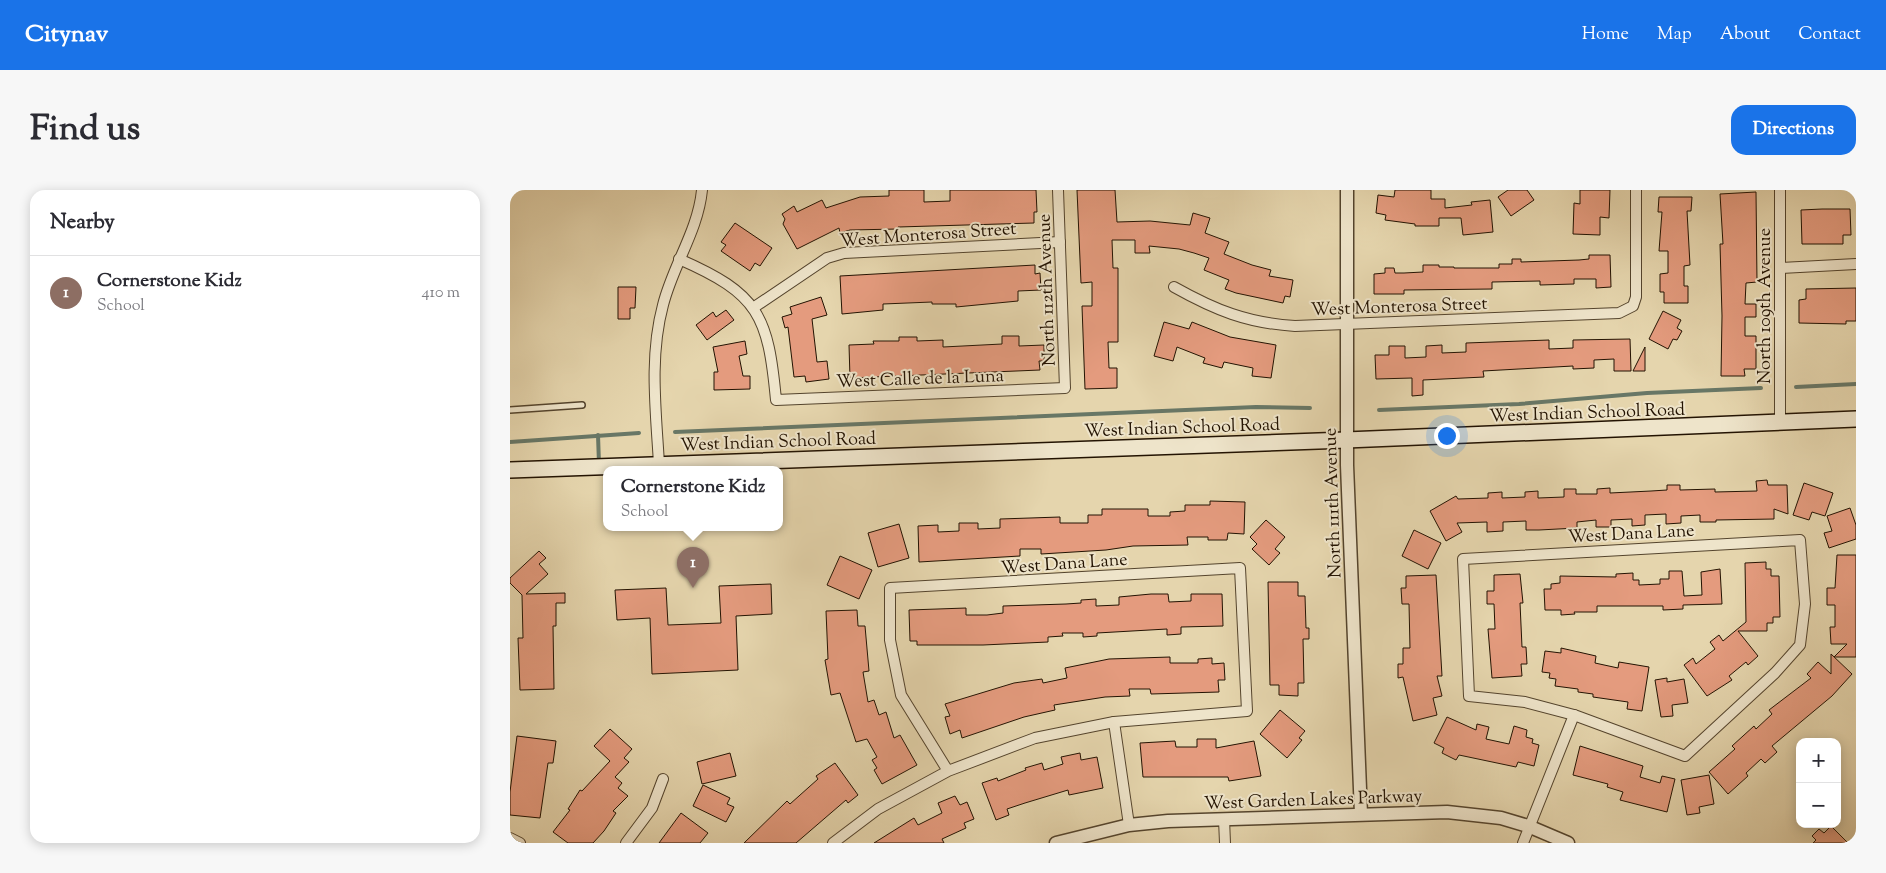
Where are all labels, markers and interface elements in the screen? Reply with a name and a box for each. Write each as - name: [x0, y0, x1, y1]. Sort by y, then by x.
- text: Citynav: [25, 18, 108, 52]
- text: Home: [1582, 22, 1629, 48]
- text: Map: [1657, 22, 1692, 48]
- text: About: [1720, 22, 1770, 48]
- text: Contact: [1798, 22, 1861, 48]
- text: Find us: [30, 105, 140, 156]
- button: Directions: [1731, 105, 1856, 155]
- text: Nearby: [50, 208, 115, 238]
- street label: North 112th Avenue: [1032, 213, 1064, 367]
- street label: West Monterosa Street: [839, 217, 1017, 255]
- street label: North 109th Avenue: [1753, 228, 1779, 384]
- text: Cornerstone Kidz: [97, 268, 242, 295]
- text: 1: [63, 282, 69, 305]
- text: 410 m: [422, 282, 460, 305]
- street label: West Monterosa Street: [1310, 292, 1488, 324]
- text: School: [97, 295, 145, 318]
- street label: West Calle de la Luna: [836, 364, 1004, 396]
- street label: West Indian School Road: [1489, 398, 1686, 430]
- street label: West Indian School Road: [1084, 413, 1281, 445]
- your location: [1434, 423, 1460, 449]
- street label: West Indian School Road: [680, 427, 877, 459]
- street label: North 111th Avenue: [1318, 427, 1350, 579]
- popup: [603, 466, 783, 531]
- text: Cornerstone Kidz: [621, 474, 765, 501]
- text: School: [621, 501, 669, 524]
- street label: West Dana Lane: [1567, 519, 1695, 551]
- pin: 1: [677, 547, 709, 588]
- street label: West Dana Lane: [1000, 548, 1128, 582]
- map controls: [1796, 738, 1841, 828]
- button: +: [1796, 738, 1841, 783]
- button: −: [1796, 783, 1841, 828]
- street label: West Garden Lakes Parkway: [1203, 784, 1423, 818]

